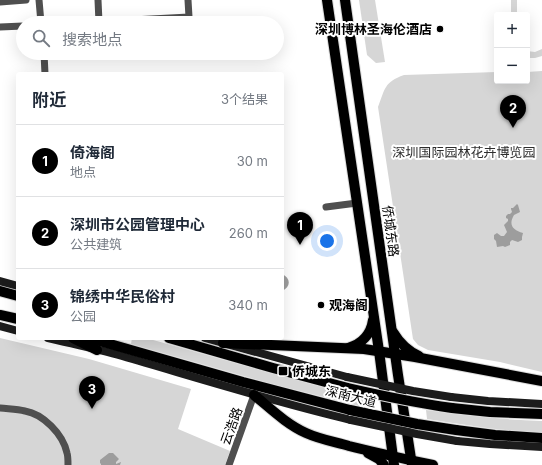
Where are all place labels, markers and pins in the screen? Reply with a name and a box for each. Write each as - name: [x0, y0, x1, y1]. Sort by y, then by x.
- place label: 深圳博林圣海伦酒店: [315, 21, 432, 37]
- marker: 深圳博林圣海伦酒店: [435, 24, 445, 34]
- pin: 2: [500, 95, 526, 128]
- pin: 1: [287, 212, 313, 245]
- place label: 观海阁: [329, 297, 368, 313]
- marker: 观海阁: [316, 300, 326, 310]
- place label: 侨城东: [292, 363, 331, 379]
- marker: 侨城东: [277, 365, 289, 377]
- pin: 3: [79, 376, 105, 409]

